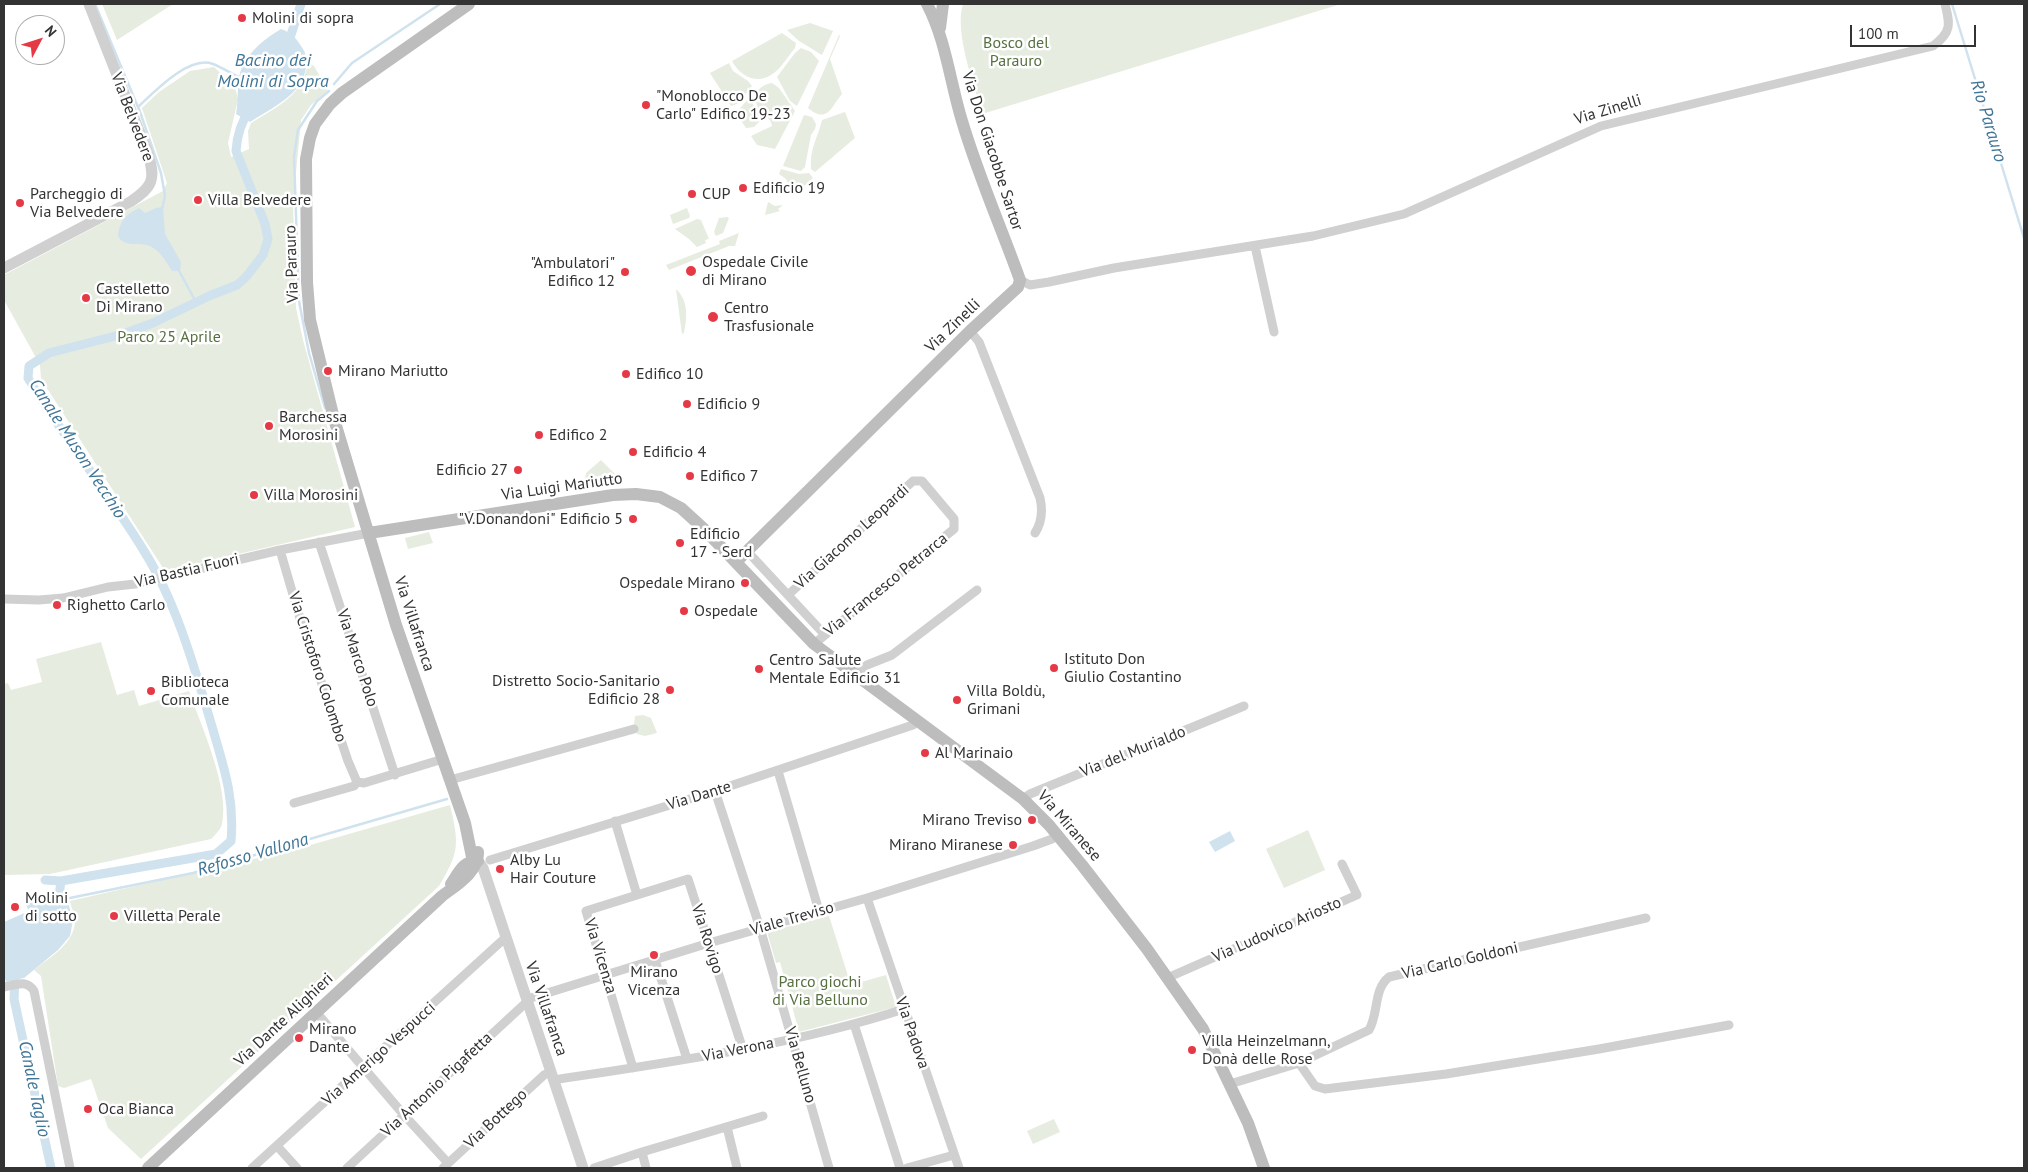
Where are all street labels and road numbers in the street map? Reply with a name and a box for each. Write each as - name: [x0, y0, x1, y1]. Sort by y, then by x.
- street label: Via Don Giacobbe Sartor: [957, 69, 1027, 233]
- street label: Via Belvedere: [106, 70, 158, 164]
- street label: Via Zinelli: [1572, 91, 1644, 129]
- street label: Via Parauro: [281, 225, 303, 303]
- street label: Via Zinelli: [921, 295, 985, 357]
- street label: Via Luigi Mariutto: [500, 469, 624, 505]
- street label: Via Giacomo Leopardi: [791, 480, 913, 594]
- street label: Via Francesco Petrarca: [820, 529, 952, 641]
- street label: Via Bastia Fuori: [133, 550, 241, 592]
- street label: Via Villafranca: [390, 574, 438, 674]
- street label: Via Cristoforo Colombo: [284, 589, 350, 745]
- street label: Via Marco Polo: [332, 607, 382, 709]
- street label: Via del Murialdo: [1077, 722, 1189, 782]
- street label: Via Dante: [665, 777, 733, 815]
- street label: Via Miranese: [1033, 787, 1105, 865]
- street label: Via Ludovico Ariosto: [1210, 893, 1344, 967]
- street label: Viale Treviso: [748, 898, 836, 940]
- street label: Via Rovigo: [687, 902, 727, 976]
- street label: Via Vicenza: [579, 916, 621, 996]
- street label: Via Carlo Goldoni: [1400, 938, 1520, 984]
- street label: Via Villafranca: [521, 959, 571, 1059]
- street label: Via Dante Alighieri: [231, 969, 337, 1071]
- street label: Via Padova: [891, 995, 933, 1071]
- street label: Via Amerigo Vespucci: [318, 998, 440, 1110]
- street label: Via Belluno: [780, 1025, 820, 1105]
- street label: Via Antonio Pigafetta: [377, 1029, 497, 1141]
- street label: Via Verona: [701, 1034, 775, 1066]
- street label: Via Bottego: [460, 1085, 532, 1153]

